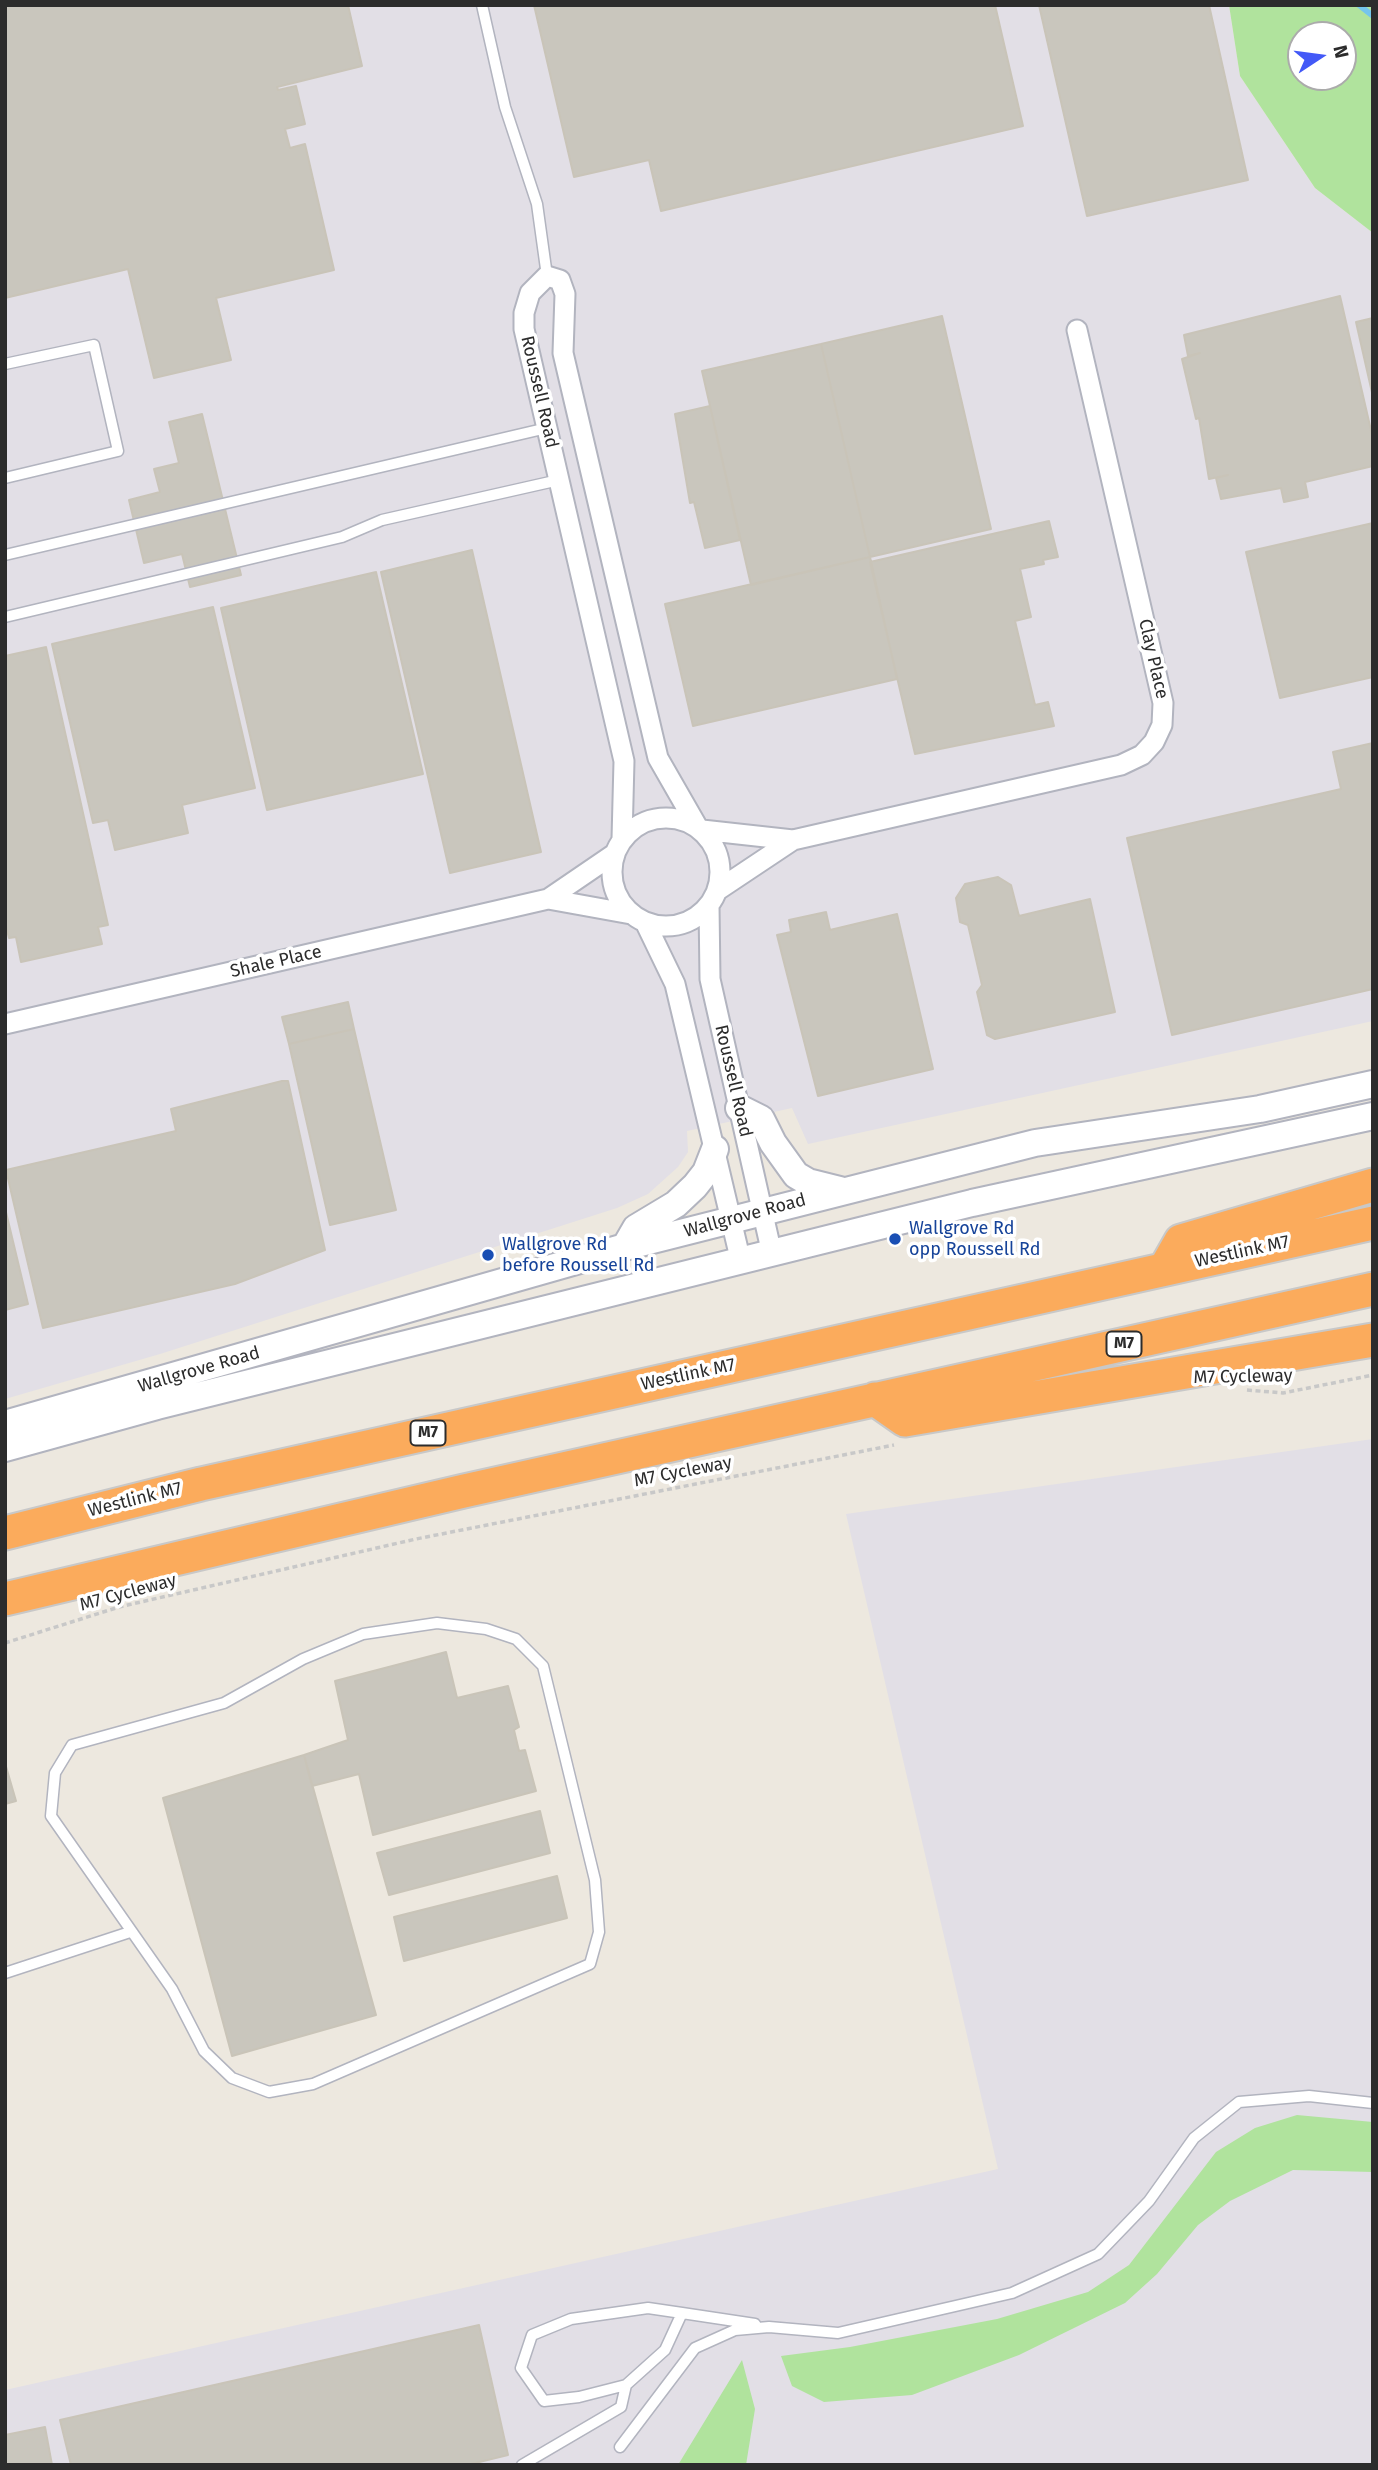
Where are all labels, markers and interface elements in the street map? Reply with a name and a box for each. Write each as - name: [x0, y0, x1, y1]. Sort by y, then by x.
- north arrow: [1287, 21, 1357, 91]
- text: N: [1328, 43, 1354, 60]
- street label: Roussell Road: [516, 334, 562, 450]
- street label: Clay Place: [1133, 617, 1173, 701]
- street label: Shale Place: [228, 941, 324, 983]
- street label: Roussell Road: [710, 1023, 756, 1139]
- street label: Wallgrove Road: [682, 1189, 808, 1243]
- place label: Wallgrove Rd opp Roussell Rd: [909, 1218, 1040, 1260]
- marker: Wallgrove Rd opp Roussell Rd: [887, 1231, 903, 1247]
- street label: Westlink M7: [1193, 1231, 1291, 1273]
- place label: Wallgrove Rd before Roussell Rd: [502, 1234, 655, 1276]
- marker: Wallgrove Rd before Roussell Rd: [480, 1247, 496, 1263]
- road number: M7: [1106, 1332, 1142, 1356]
- street label: Wallgrove Road: [136, 1342, 262, 1398]
- street label: Westlink M7: [639, 1354, 737, 1396]
- street label: M7 Cycleway: [1193, 1365, 1293, 1389]
- road number: M7: [410, 1420, 446, 1446]
- street label: M7 Cycleway: [632, 1452, 734, 1492]
- street label: Westlink M7: [86, 1478, 184, 1522]
- street label: M7 Cycleway: [77, 1570, 179, 1616]

